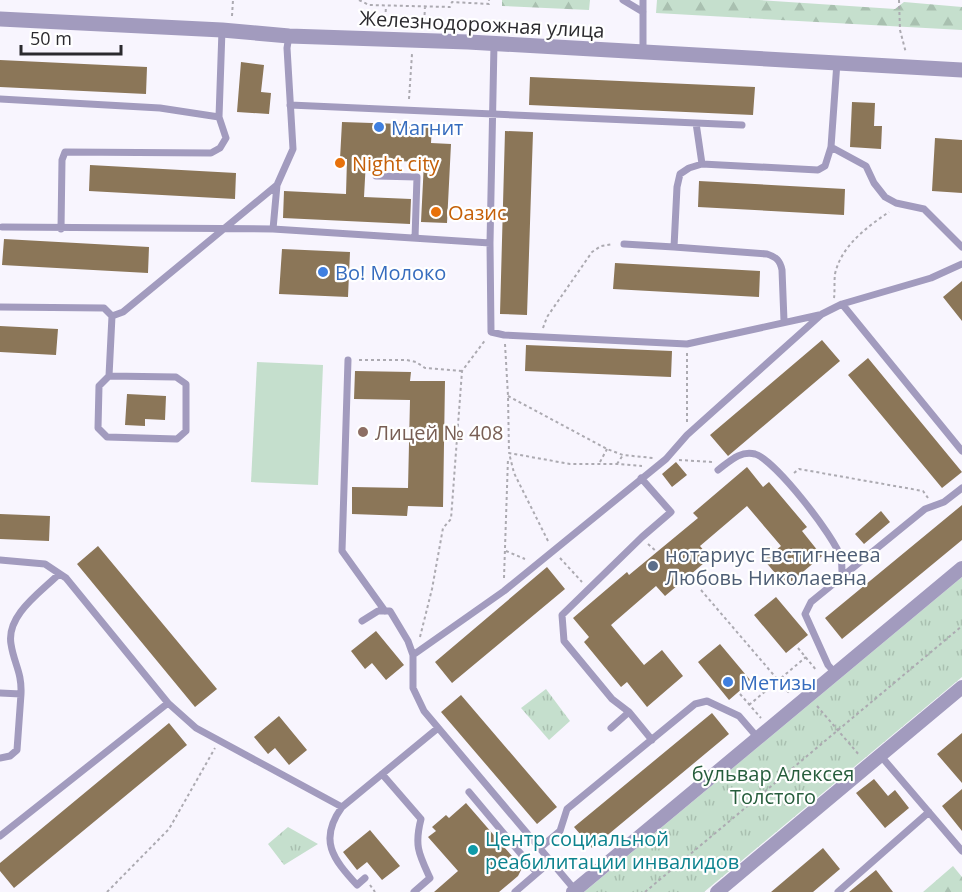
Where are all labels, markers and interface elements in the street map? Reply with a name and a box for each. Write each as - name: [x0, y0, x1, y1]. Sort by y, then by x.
- street label: Железнодорожная улица: [359, 4, 605, 44]
- scale bar: [21, 18, 122, 56]
- text: 50 m: [30, 26, 72, 50]
- place label: Магнит: [391, 114, 464, 141]
- marker: Магнит: [372, 120, 386, 134]
- place label: Night city: [352, 150, 440, 177]
- marker: Night city: [333, 156, 347, 170]
- place label: Оазис: [448, 199, 507, 226]
- marker: Оазис: [429, 205, 443, 219]
- place label: Во! Молоко: [335, 259, 446, 286]
- marker: Во! Молоко: [316, 265, 330, 279]
- place label: Лицей № 408: [375, 419, 503, 446]
- marker: Лицей № 408: [356, 425, 370, 439]
- place label: нотариус Евстигнеева Любовь Николаевна: [665, 541, 881, 591]
- marker: нотариус Евстигнеева Любовь Николаевна: [646, 559, 660, 573]
- place label: Метизы: [740, 669, 816, 696]
- marker: Метизы: [721, 675, 735, 689]
- park label: бульвар Алексея Толстого: [692, 760, 854, 810]
- place label: Центр социальной реабилитации инвалидов: [485, 825, 739, 875]
- marker: Центр социальной реабилитации инвалидов: [466, 843, 480, 857]

